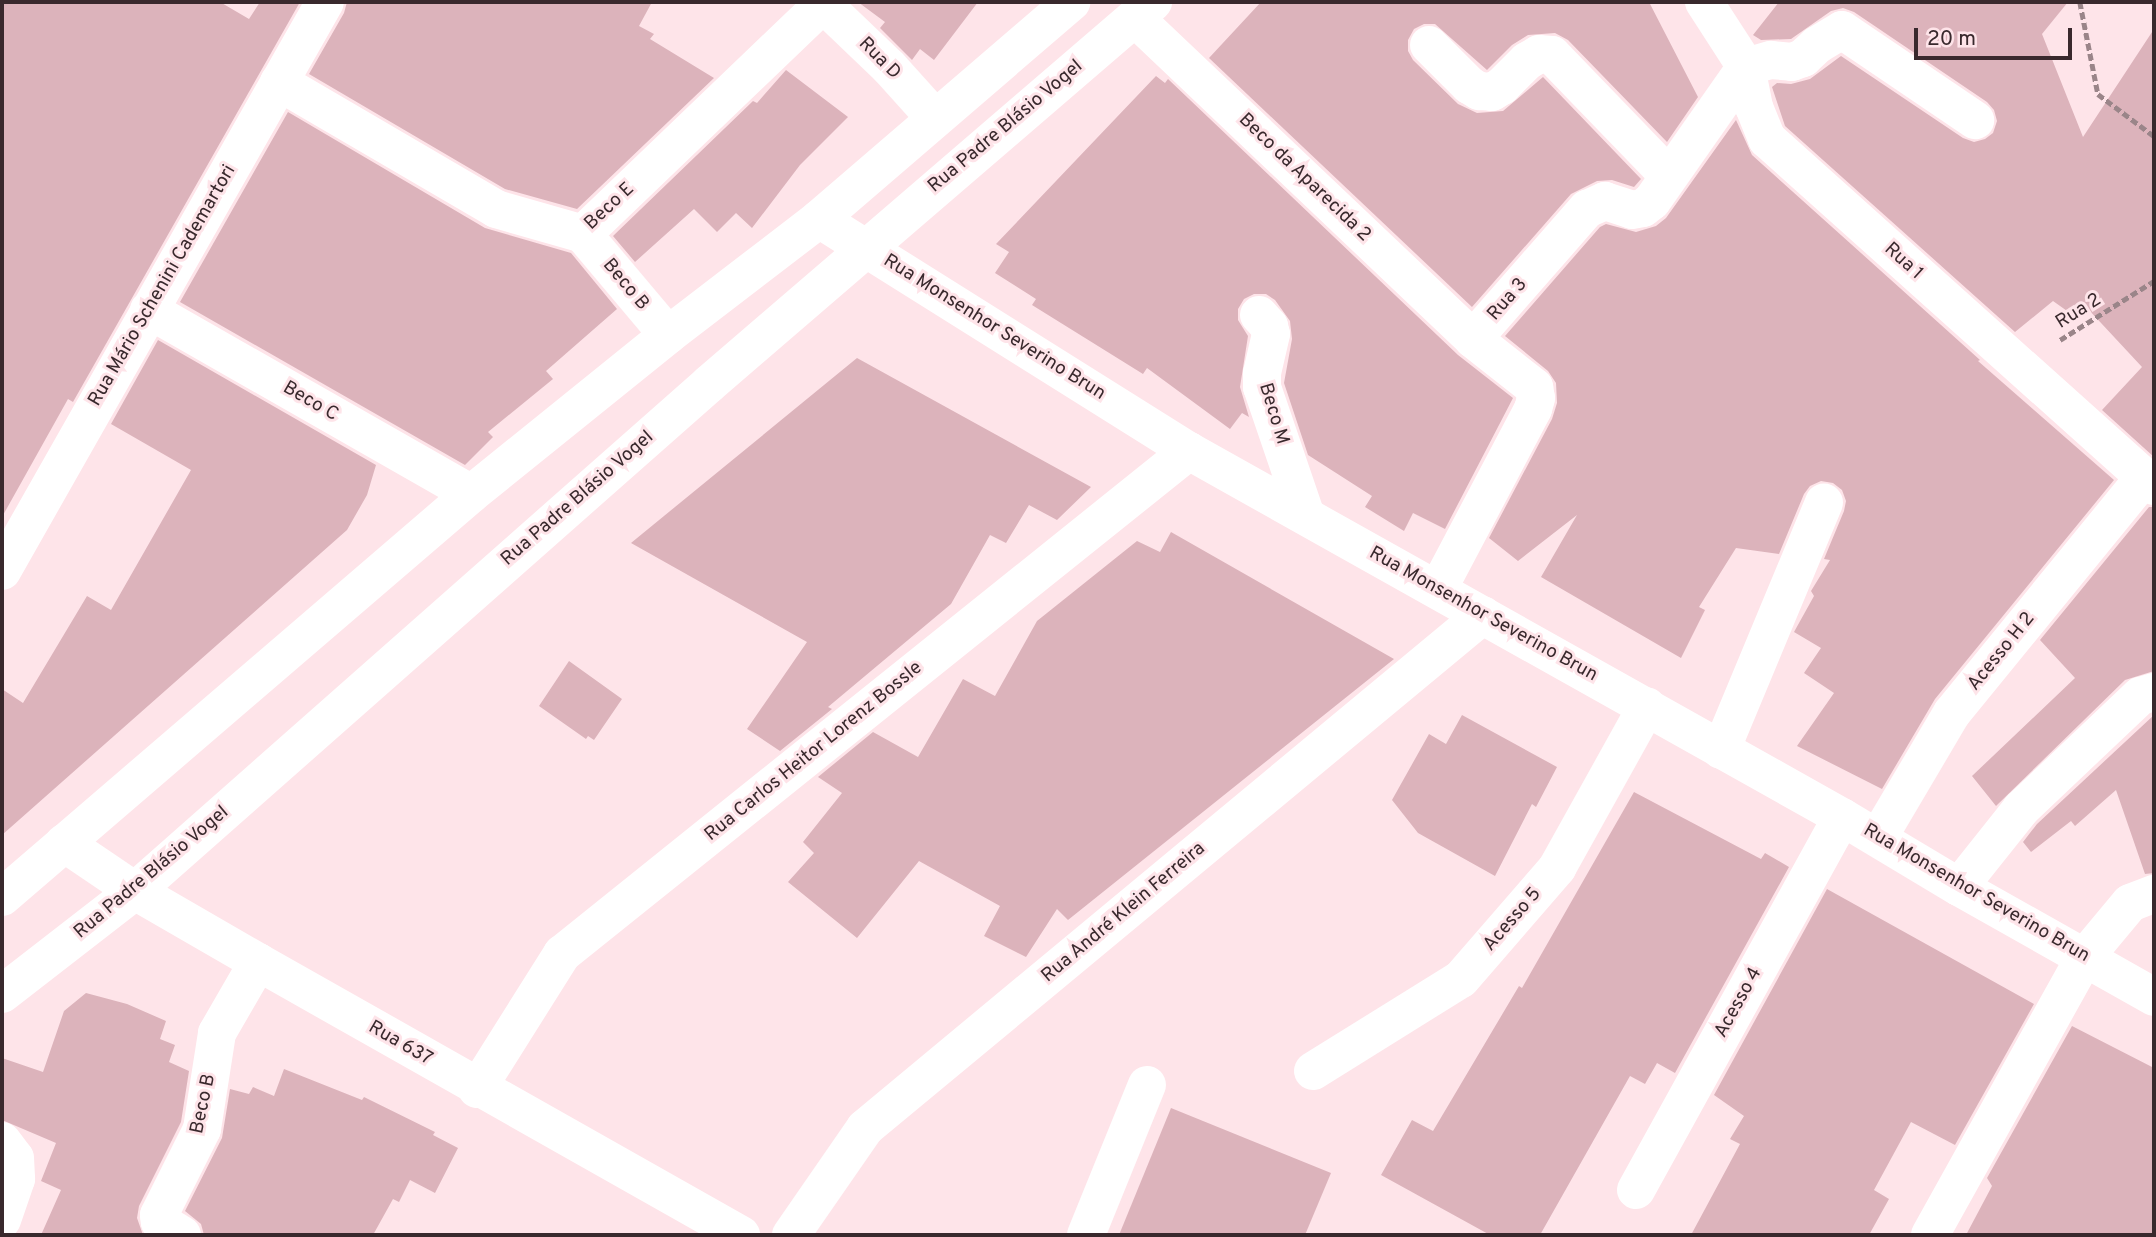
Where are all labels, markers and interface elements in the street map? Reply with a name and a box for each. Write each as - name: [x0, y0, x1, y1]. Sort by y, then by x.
- scale bar: [1918, 14, 2076, 58]
- text: 20 m: [1927, 26, 1976, 53]
- street label: Rua D: [853, 33, 905, 85]
- street label: Rua Padre Blásio Vogel: [924, 55, 1088, 199]
- street label: Beco da Aparecida 2: [1233, 109, 1375, 247]
- street label: Rua Mário Schenini Cademartori: [84, 161, 242, 411]
- street label: Beco E: [581, 178, 639, 236]
- street label: Rua 1: [1879, 239, 1927, 285]
- street label: Rua Monsenhor Severino Brun: [879, 250, 1109, 406]
- street label: Beco B: [597, 255, 653, 315]
- street label: Rua 3: [1483, 274, 1533, 326]
- street label: Rua 2: [2052, 289, 2106, 335]
- street label: Beco C: [278, 377, 342, 427]
- street label: Beco M: [1253, 380, 1293, 448]
- street label: Rua Padre Blásio Vogel: [497, 426, 659, 572]
- street label: Rua Monsenhor Severino Brun: [1365, 543, 1601, 687]
- street label: Acesso H 2: [1963, 608, 2041, 696]
- street label: Rua Carlos Heitor Lorenz Bossle: [701, 657, 927, 847]
- street label: Rua Padre Blásio Vogel: [70, 801, 234, 945]
- street label: Rua Monsenhor Severino Brun: [1859, 820, 2093, 968]
- street label: Rua André Klein Ferreira: [1037, 838, 1211, 988]
- street label: Acesso 5: [1479, 884, 1547, 956]
- street label: Acesso 4: [1710, 964, 1768, 1042]
- street label: Rua 637: [364, 1017, 436, 1071]
- street label: Beco B: [187, 1072, 221, 1136]

